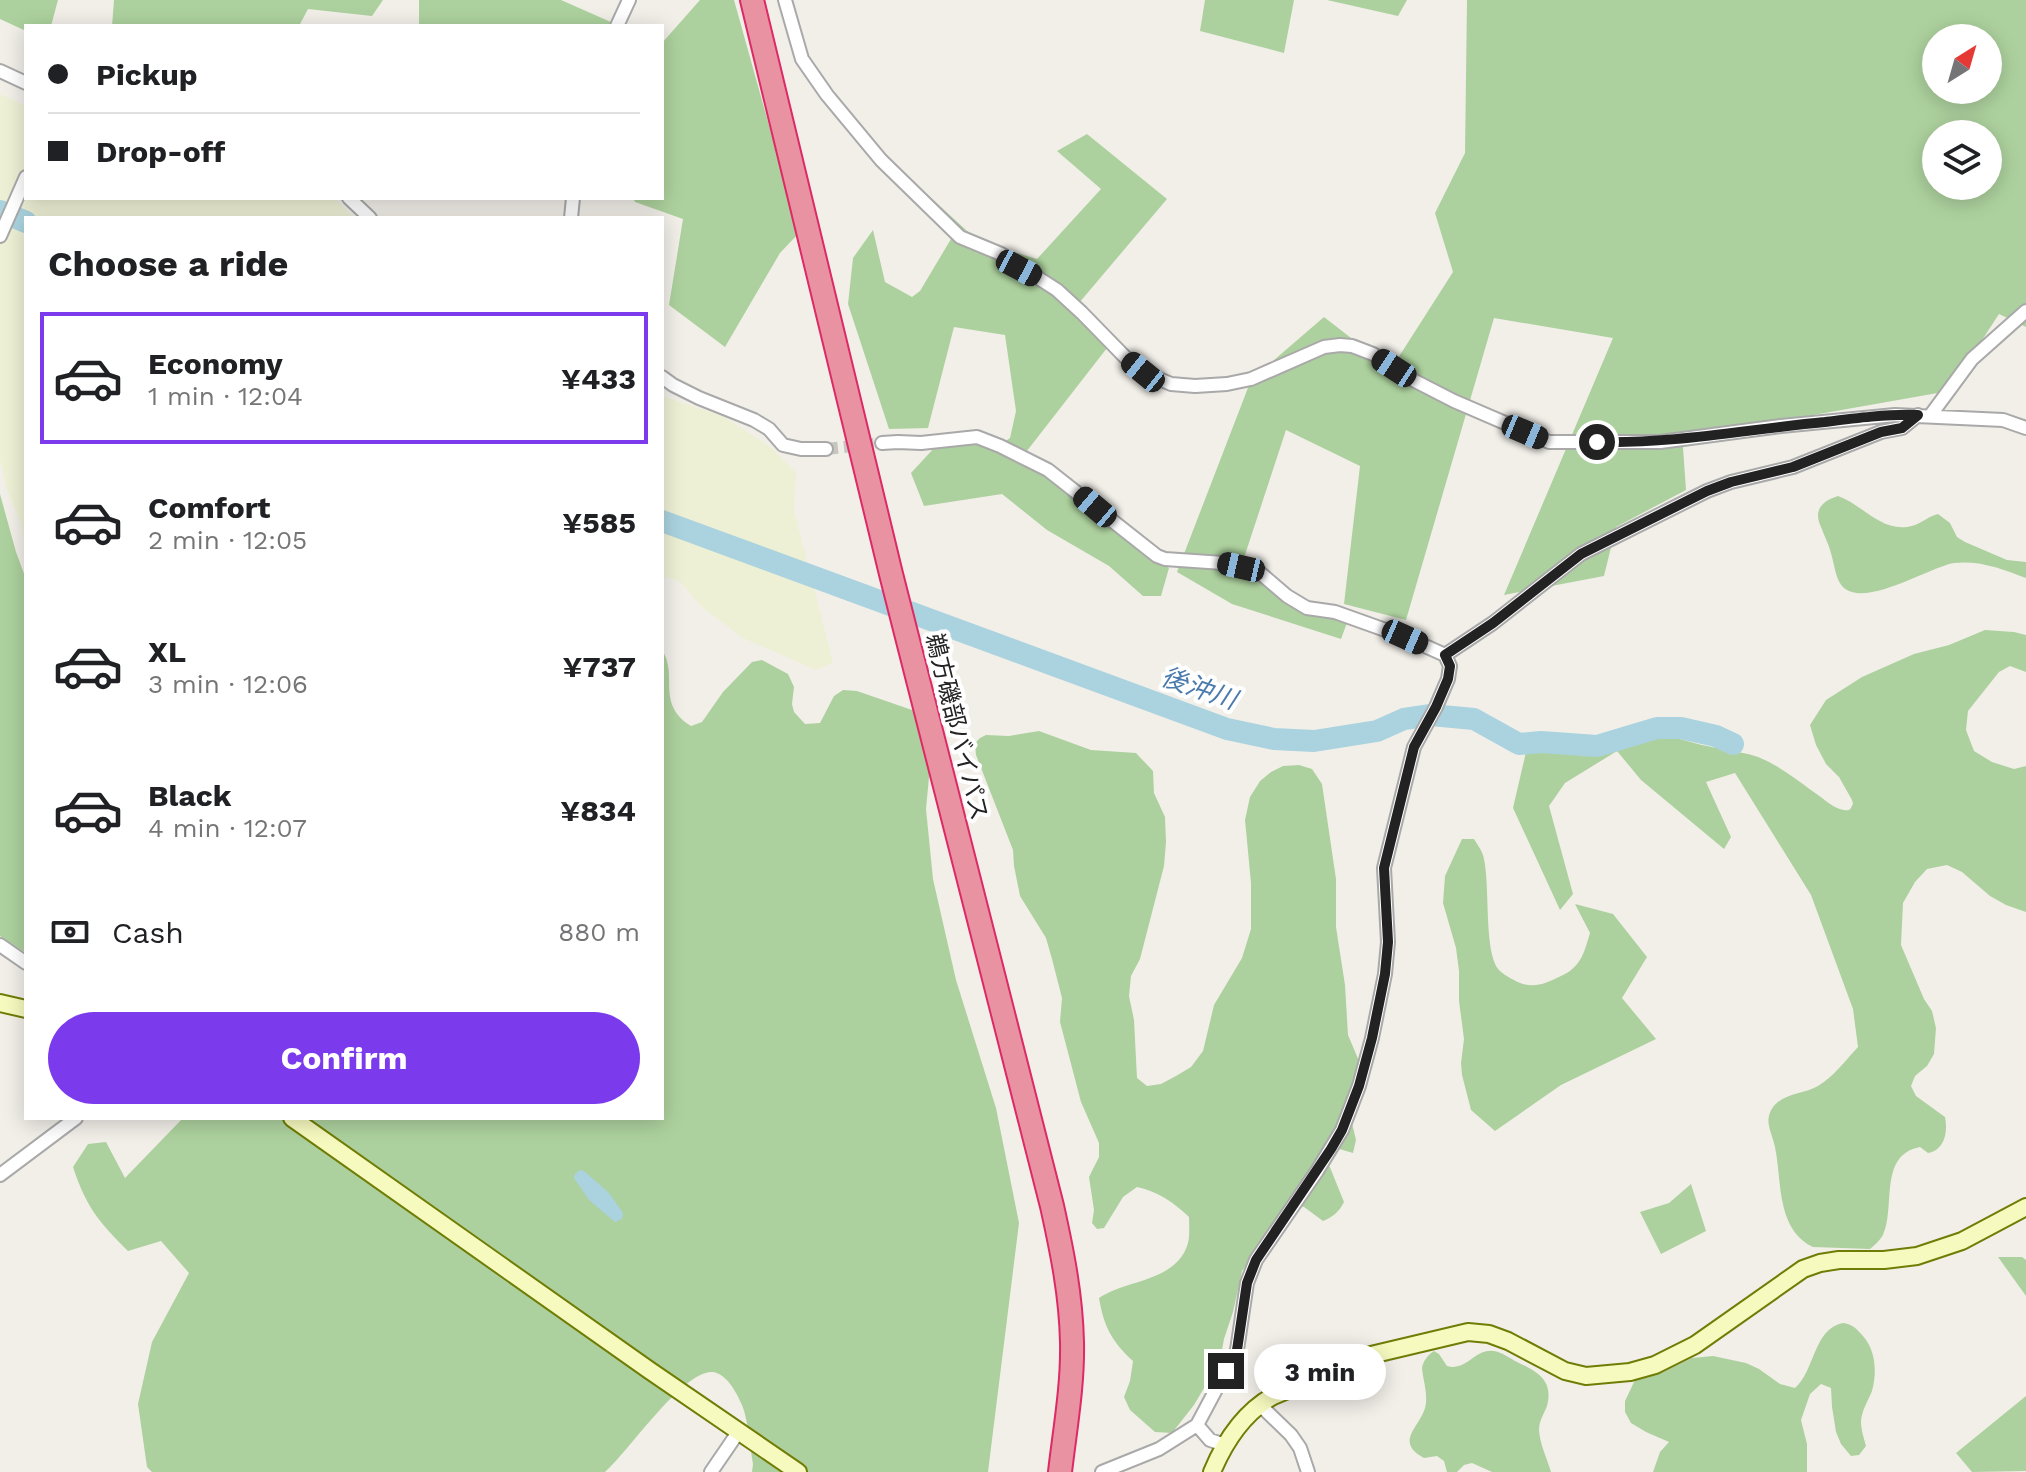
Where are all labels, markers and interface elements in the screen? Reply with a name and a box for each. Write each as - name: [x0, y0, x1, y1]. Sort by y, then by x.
- north arrow: [1922, 24, 2002, 104]
- map controls: [1922, 24, 2002, 200]
- text: Pickup: [96, 57, 198, 92]
- button: layers: [1922, 120, 2002, 200]
- text: Drop-off: [96, 134, 225, 169]
- text: Choose a ride: [48, 243, 288, 285]
- car: [992, 246, 1046, 290]
- icon: car: [52, 342, 124, 414]
- car: [1367, 345, 1421, 391]
- text: Economy: [148, 346, 283, 381]
- car: [1117, 348, 1169, 396]
- text: ¥433: [561, 361, 636, 396]
- text: 1 min · 12:04: [148, 381, 303, 411]
- car: [1498, 412, 1552, 452]
- route start: [1579, 424, 1615, 460]
- car: [1069, 482, 1121, 532]
- icon: car: [52, 486, 124, 558]
- text: Comfort: [148, 490, 270, 525]
- text: ¥585: [562, 505, 636, 540]
- text: 2 min · 12:05: [148, 525, 307, 555]
- car: [1215, 550, 1267, 584]
- car: [1378, 616, 1432, 658]
- icon: car: [52, 630, 124, 702]
- street label: 鵜方磯部バイパス: [920, 631, 994, 823]
- text: XL: [148, 634, 186, 669]
- text: ¥737: [563, 649, 636, 684]
- water label: 後沖川: [1157, 661, 1244, 716]
- text: 3 min · 12:06: [148, 669, 308, 699]
- icon: car: [52, 774, 124, 846]
- text: Black: [148, 778, 232, 813]
- text: ¥834: [560, 793, 636, 828]
- text: 4 min · 12:07: [148, 813, 307, 843]
- icon: cash: [48, 910, 92, 954]
- text: Cash: [112, 915, 184, 950]
- text: 880 m: [558, 917, 640, 947]
- button: Confirm: [48, 1012, 640, 1104]
- callout: 3 min: [1254, 1343, 1386, 1399]
- route end: [1208, 1353, 1244, 1389]
- text: 3 min: [1284, 1357, 1356, 1387]

